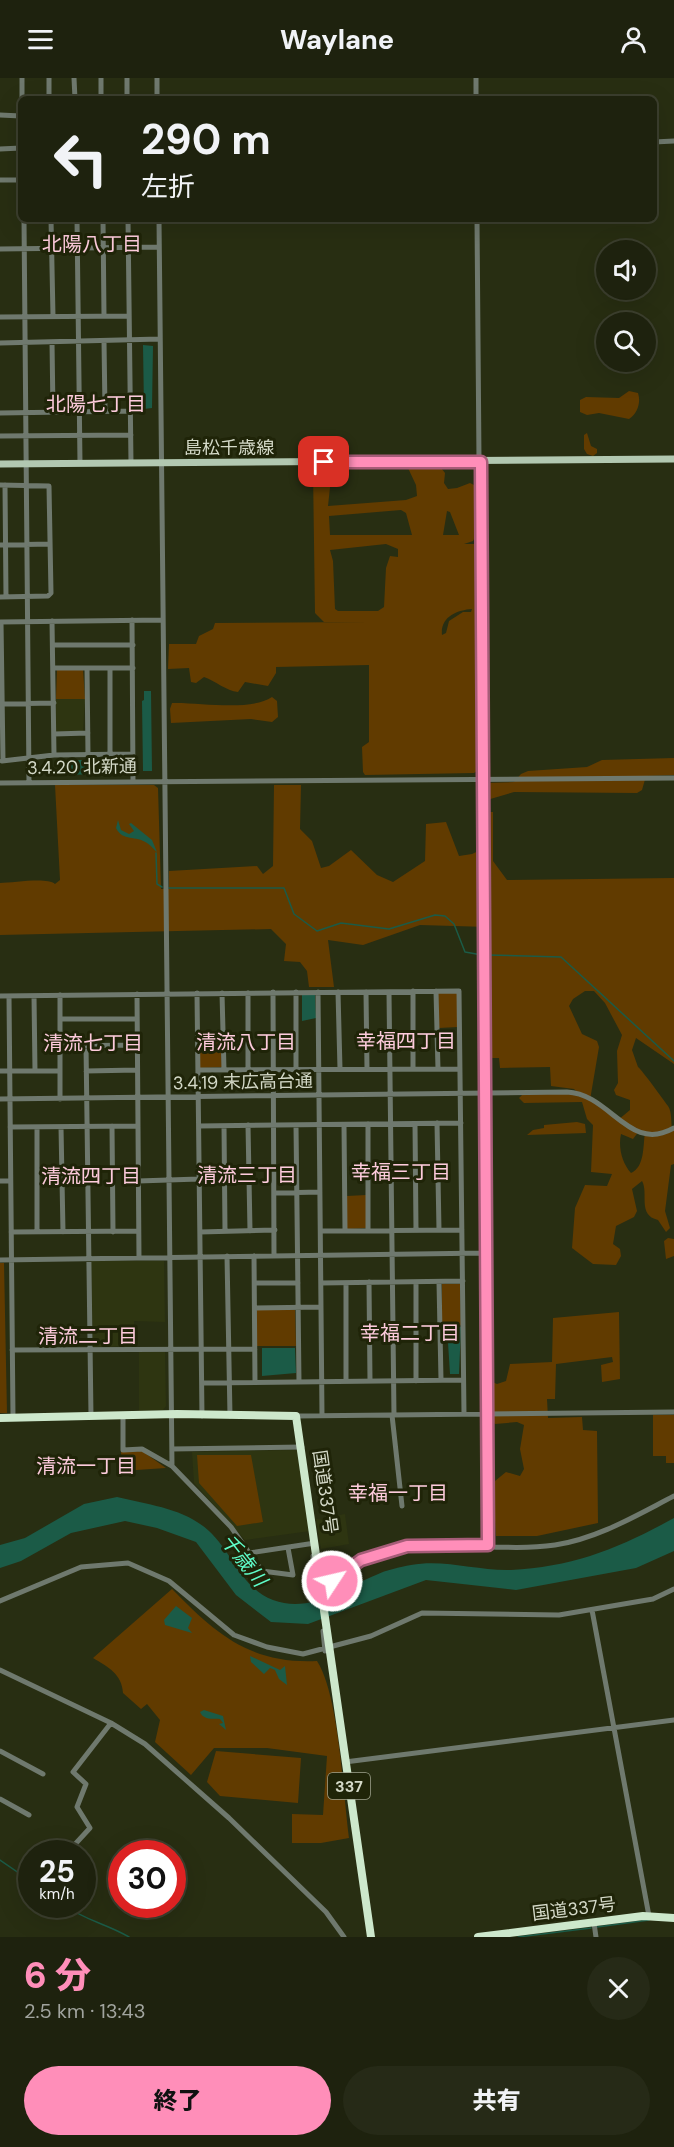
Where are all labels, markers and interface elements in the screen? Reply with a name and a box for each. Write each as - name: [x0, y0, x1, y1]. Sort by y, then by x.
- text: Waylane: [280, 22, 394, 57]
- icon: menu: [24, 23, 57, 56]
- icon: person: [617, 23, 650, 56]
- text: 290 m: [141, 112, 271, 167]
- icon: left: [42, 120, 120, 198]
- text: 左折: [141, 169, 195, 204]
- district label: 北陽八丁目: [42, 231, 142, 257]
- map controls: [596, 240, 656, 372]
- button: sound: [596, 240, 656, 300]
- button: search: [596, 312, 656, 372]
- district label: 北陽七丁目: [46, 391, 146, 417]
- street label: 島松千歳線: [184, 436, 274, 460]
- pin: [298, 436, 349, 487]
- icon: arrive: [307, 445, 340, 478]
- street label: 3.4.20 北新通: [27, 754, 137, 780]
- district label: 幸福四丁目: [356, 1028, 456, 1054]
- district label: 清流八丁目: [196, 1029, 296, 1055]
- district label: 清流七丁目: [43, 1030, 143, 1056]
- street label: 3.4.19 末広高台通: [173, 1069, 313, 1095]
- district label: 幸福三丁目: [351, 1159, 451, 1185]
- district label: 清流三丁目: [197, 1162, 297, 1188]
- district label: 清流四丁目: [41, 1163, 141, 1189]
- district label: 幸福二丁目: [360, 1320, 460, 1346]
- district label: 清流二丁目: [38, 1323, 138, 1349]
- street label: 国道337号: [307, 1448, 343, 1536]
- district label: 清流一丁目: [36, 1453, 136, 1479]
- district label: 幸福一丁目: [348, 1480, 448, 1506]
- water label: 千歳川: [215, 1528, 274, 1593]
- position arrow: [300, 1549, 364, 1613]
- road number: 337: [328, 1773, 370, 1799]
- speed limit sign: 30: [108, 1840, 186, 1918]
- text: 25: [39, 1852, 75, 1891]
- text: km/h: [39, 1884, 75, 1904]
- street label: 国道337号: [531, 1892, 617, 1926]
- text: 6 分: [24, 1952, 91, 1999]
- button: close: [587, 1957, 650, 2020]
- text: 2.5 km · 13:43: [24, 1998, 146, 2024]
- button: 終了: [24, 2066, 331, 2135]
- button: 共有: [343, 2066, 650, 2135]

